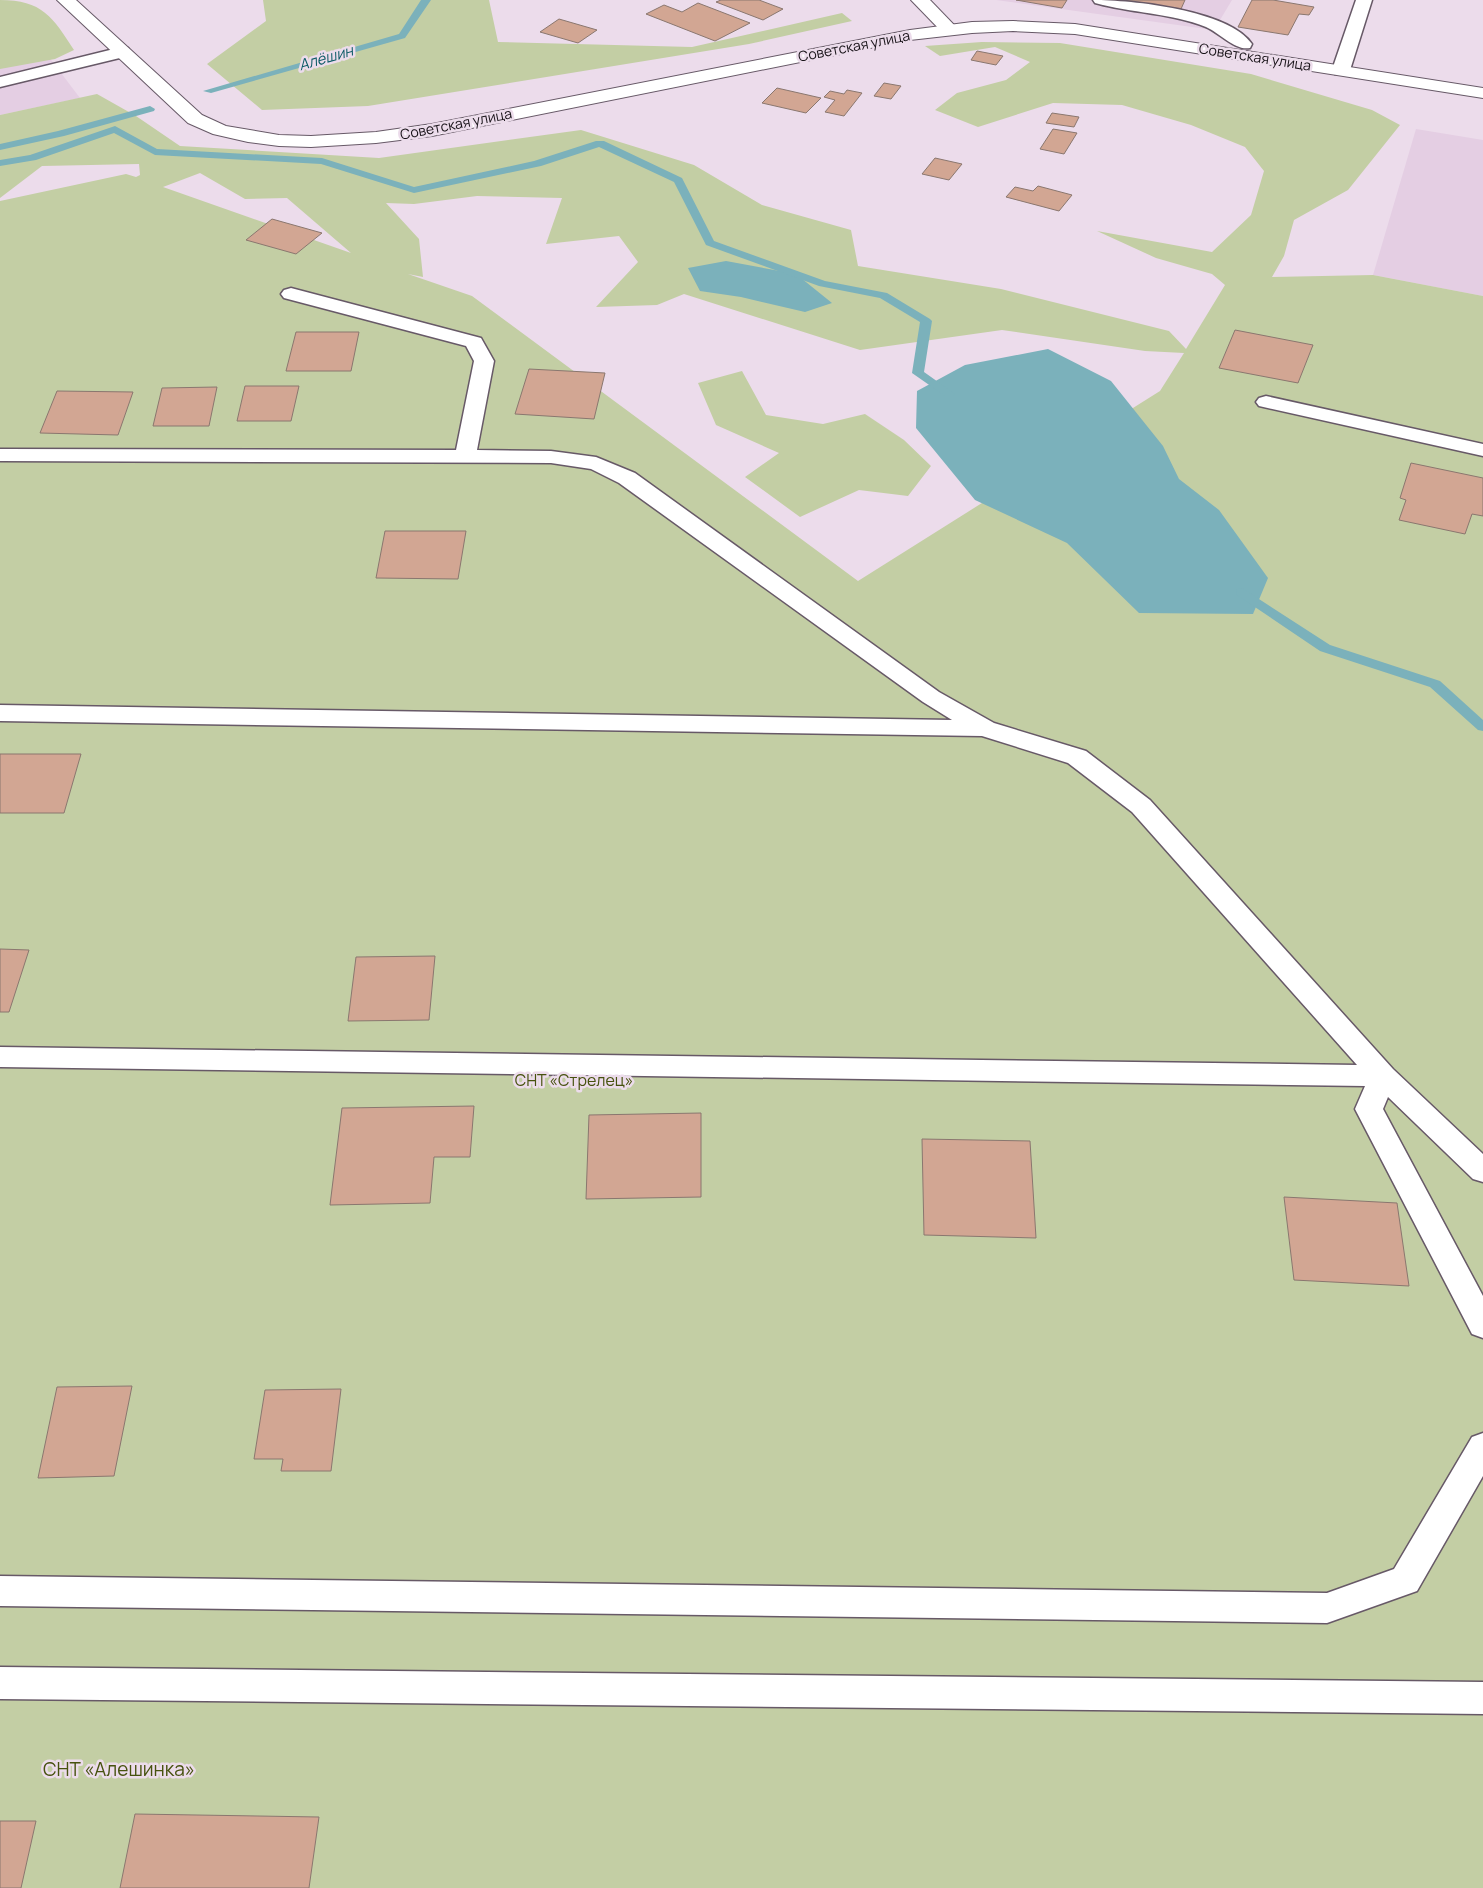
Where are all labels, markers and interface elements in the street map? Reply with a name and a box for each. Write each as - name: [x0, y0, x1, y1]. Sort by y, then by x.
- street label: Советская улица: [796, 25, 911, 66]
- street label: Советская улица: [1198, 38, 1313, 75]
- water label: Алёшин: [296, 39, 357, 75]
- street label: Советская улица: [398, 103, 513, 144]
- park label: СНТ «Стрелец»: [515, 1069, 633, 1091]
- park label: СНТ «Алешинка»: [43, 1756, 195, 1782]

